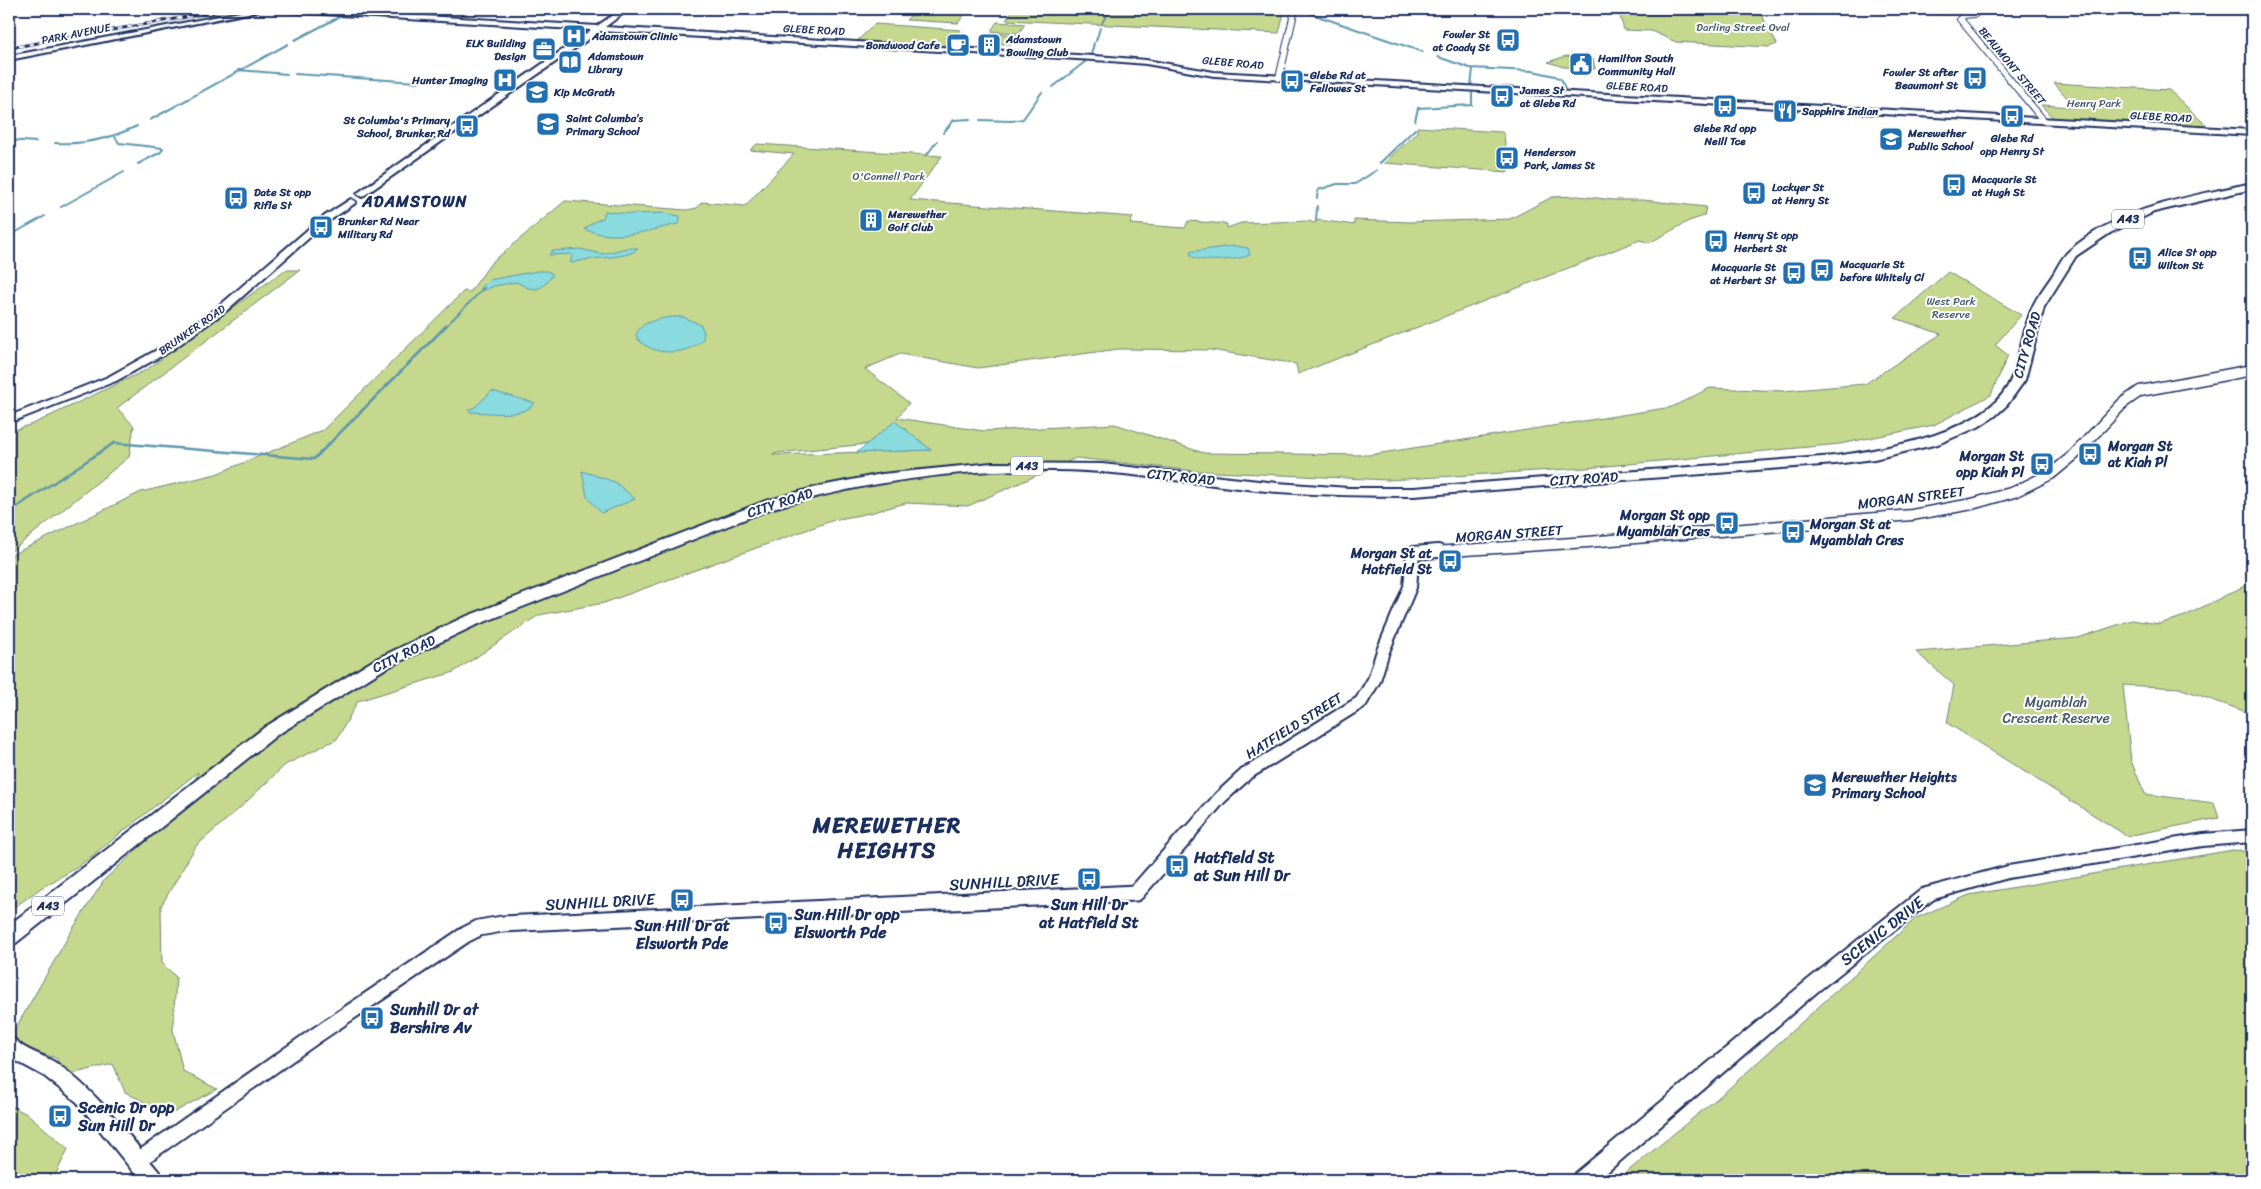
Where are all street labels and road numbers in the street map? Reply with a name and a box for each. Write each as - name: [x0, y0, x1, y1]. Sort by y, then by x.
- street label: PARK AVENUE: [40, 18, 113, 50]
- street label: GLEBE ROAD: [783, 19, 846, 41]
- street label: BEAUMONT STREET: [1974, 23, 2051, 110]
- street label: GLEBE ROAD: [1201, 51, 1265, 75]
- street label: GLEBE ROAD: [1606, 76, 1669, 98]
- street label: GLEBE ROAD: [2130, 106, 2193, 128]
- road number: A43: [2112, 210, 2144, 228]
- street label: BRUNKER ROAD: [154, 299, 230, 360]
- street label: CITY ROAD: [2006, 308, 2049, 381]
- road number: A43: [1011, 456, 1043, 476]
- street label: CITY ROAD: [1146, 461, 1217, 493]
- street label: CITY ROAD: [1549, 464, 1619, 494]
- street label: MORGAN STREET: [1856, 479, 1967, 517]
- street label: CITY ROAD: [744, 480, 817, 525]
- street label: MORGAN STREET: [1455, 518, 1565, 550]
- street label: CITY ROAD: [368, 628, 441, 680]
- street label: HATFIELD STREET: [1240, 685, 1349, 766]
- street label: SUNHILL DRIVE: [948, 865, 1061, 899]
- street label: SUNHILL DRIVE: [544, 885, 657, 919]
- street label: SCENIC DRIVE: [1833, 888, 1931, 973]
- road number: A43: [32, 896, 64, 916]

